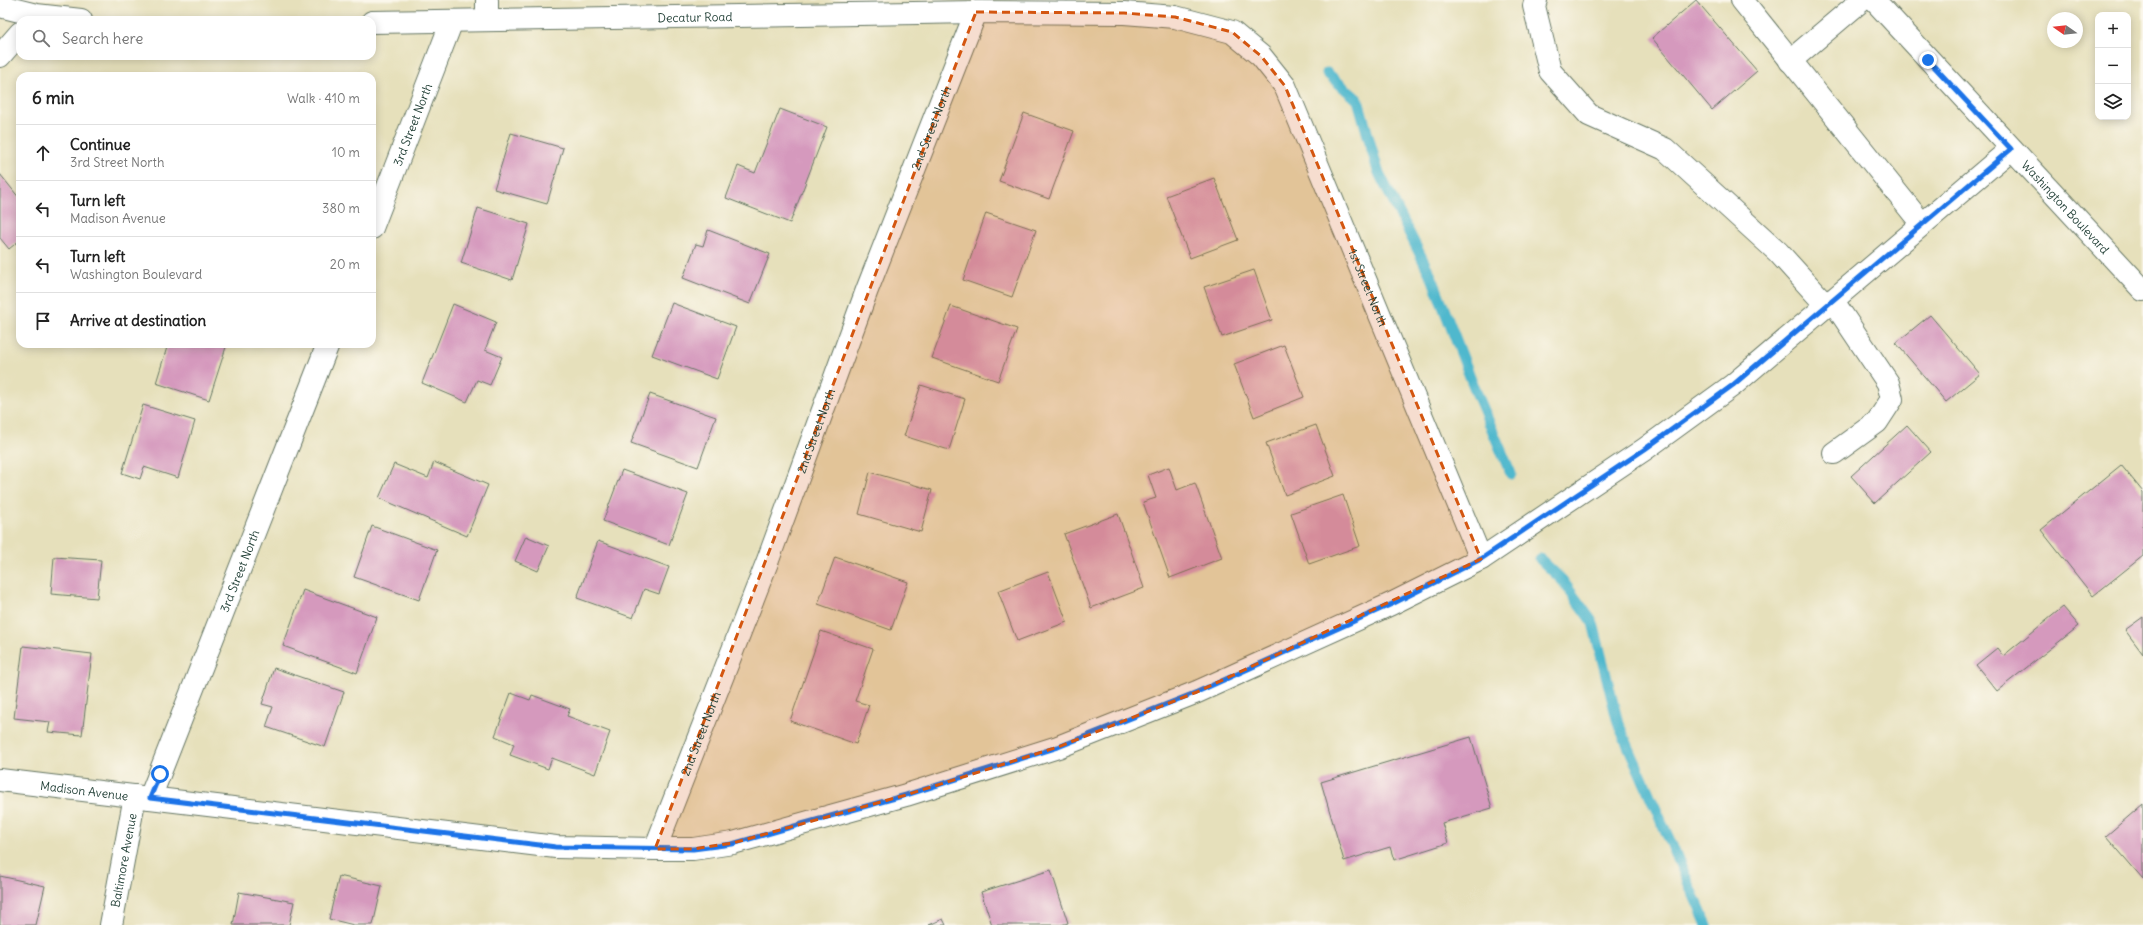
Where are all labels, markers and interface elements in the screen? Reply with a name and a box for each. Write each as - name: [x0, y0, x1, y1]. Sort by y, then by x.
- street label: Decatur Road: [657, 9, 733, 25]
- north arrow: [2047, 12, 2083, 48]
- map controls: [2095, 12, 2131, 120]
- button: +: [2095, 12, 2131, 48]
- search box: [16, 16, 376, 60]
- icon: search: [30, 27, 52, 49]
- text: Search here: [62, 29, 143, 48]
- button: −: [2095, 48, 2131, 84]
- route end: [1919, 51, 1937, 69]
- street label: 3rd Street North: [389, 81, 435, 168]
- street label: 2nd Street North: [907, 84, 954, 172]
- button: layers: [2095, 84, 2131, 120]
- text: 6 min: [32, 87, 74, 109]
- text: Walk · 410 m: [287, 90, 360, 107]
- text: Continue: [70, 135, 131, 154]
- icon: ahead: [32, 142, 54, 164]
- text: 10 m: [332, 144, 360, 161]
- text: 3rd Street North: [70, 154, 164, 171]
- street label: Washington Boulevard: [2019, 157, 2113, 257]
- text: Turn left: [70, 191, 125, 210]
- icon: left: [32, 198, 54, 220]
- text: 380 m: [322, 200, 360, 217]
- text: Madison Avenue: [70, 210, 166, 227]
- street label: 1st Street North: [1346, 246, 1391, 328]
- text: Turn left: [70, 247, 125, 266]
- icon: left: [32, 254, 54, 276]
- text: 20 m: [330, 256, 360, 273]
- text: Washington Boulevard: [70, 266, 202, 283]
- icon: arrive: [32, 310, 54, 332]
- text: Arrive at destination: [70, 311, 206, 330]
- street label: 2nd Street North: [793, 386, 838, 475]
- street label: 3rd Street North: [216, 527, 262, 614]
- street label: 2nd Street North: [677, 689, 723, 778]
- route start: [151, 765, 169, 783]
- street label: Madison Avenue: [40, 777, 129, 803]
- street label: Baltimore Avenue: [107, 812, 139, 908]

